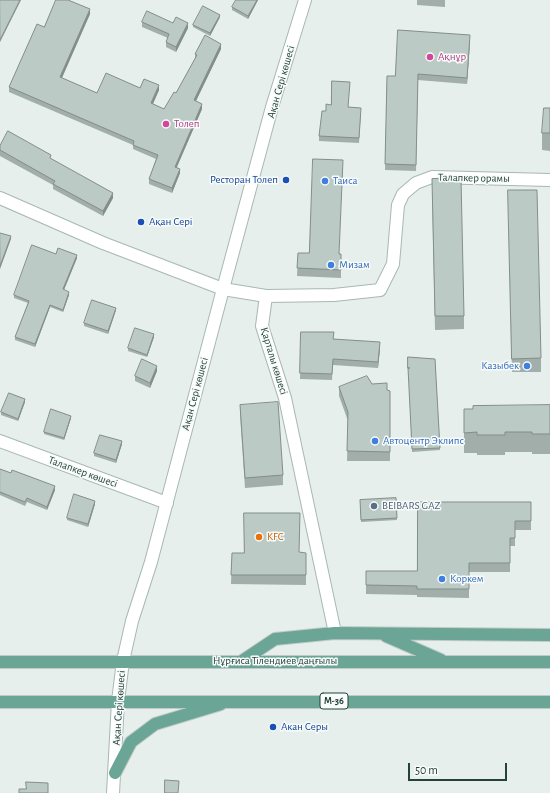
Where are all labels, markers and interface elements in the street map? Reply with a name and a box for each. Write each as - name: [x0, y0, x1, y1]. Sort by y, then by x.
- street label: Ақан Сері көшесі: [264, 44, 298, 120]
- place label: Ақнұр: [438, 50, 466, 64]
- marker: Ақнұр: [425, 52, 435, 62]
- place label: Толеп: [174, 117, 200, 131]
- marker: Толеп: [161, 119, 171, 129]
- street label: Талапкер орамы: [438, 171, 510, 185]
- place label: Ресторан Толеп: [210, 173, 278, 187]
- place label: Таиса: [333, 174, 358, 188]
- marker: Ресторан Толеп: [281, 175, 291, 185]
- marker: Таиса: [320, 176, 330, 186]
- place label: Ақан Серi: [149, 215, 192, 229]
- marker: Ақан Серi: [136, 217, 146, 227]
- place label: Мизам: [339, 258, 370, 272]
- marker: Мизам: [326, 260, 336, 270]
- street label: Қарталы көшесі: [257, 326, 291, 396]
- street label: Ақан Сері көшесі: [179, 356, 211, 432]
- place label: Казыбек: [481, 359, 519, 373]
- marker: Казыбек: [522, 361, 532, 371]
- place label: Автоцентр Эклипс: [383, 434, 464, 448]
- marker: Автоцентр Эклипс: [370, 436, 380, 446]
- street label: Талапкер көшесі: [47, 453, 119, 491]
- place label: BEIBARS GAZ: [382, 499, 440, 513]
- marker: BEIBARS GAZ: [369, 501, 379, 511]
- place label: KFC: [267, 530, 283, 544]
- marker: KFC: [254, 532, 264, 542]
- place label: Коркем: [450, 572, 484, 586]
- marker: Коркем: [437, 574, 447, 584]
- street label: Нұрғиса Тілендиев даңғылы: [213, 654, 337, 668]
- street label: Ақан Сері көшесі: [110, 670, 128, 746]
- road number: M-36: [320, 693, 348, 709]
- place label: Акан Серы: [281, 720, 328, 734]
- marker: Акан Серы: [268, 722, 278, 732]
- scale bar: [410, 755, 509, 781]
- text: 50 m: [415, 764, 438, 776]

